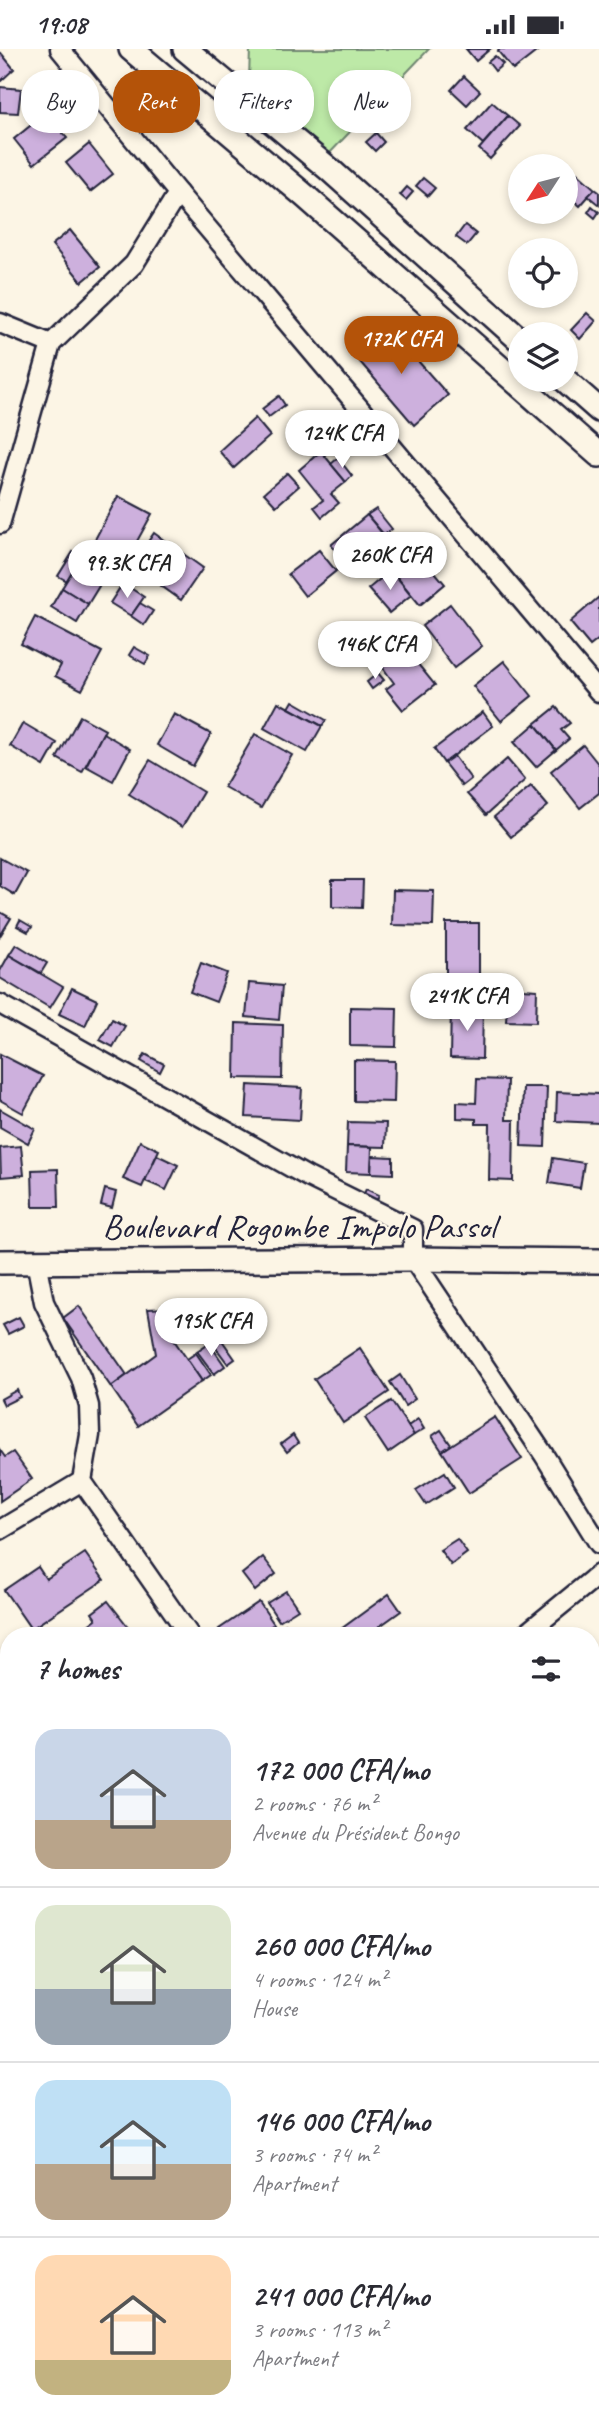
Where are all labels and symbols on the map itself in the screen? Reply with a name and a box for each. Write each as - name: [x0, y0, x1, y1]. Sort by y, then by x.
- north arrow: [508, 154, 578, 224]
- pin: 172K CFA: [329, 317, 473, 376]
- pin: 124K CFA: [270, 411, 414, 470]
- pin: 260K CFA: [318, 533, 462, 592]
- pin: 99.3K CFA: [47, 540, 207, 600]
- pin: 146K CFA: [303, 621, 447, 681]
- pin: 241K CFA: [395, 974, 539, 1033]
- street label: Boulevard Rogombe Impolo Passol: [103, 1204, 501, 1249]
- pin: 195K CFA: [139, 1299, 283, 1358]

